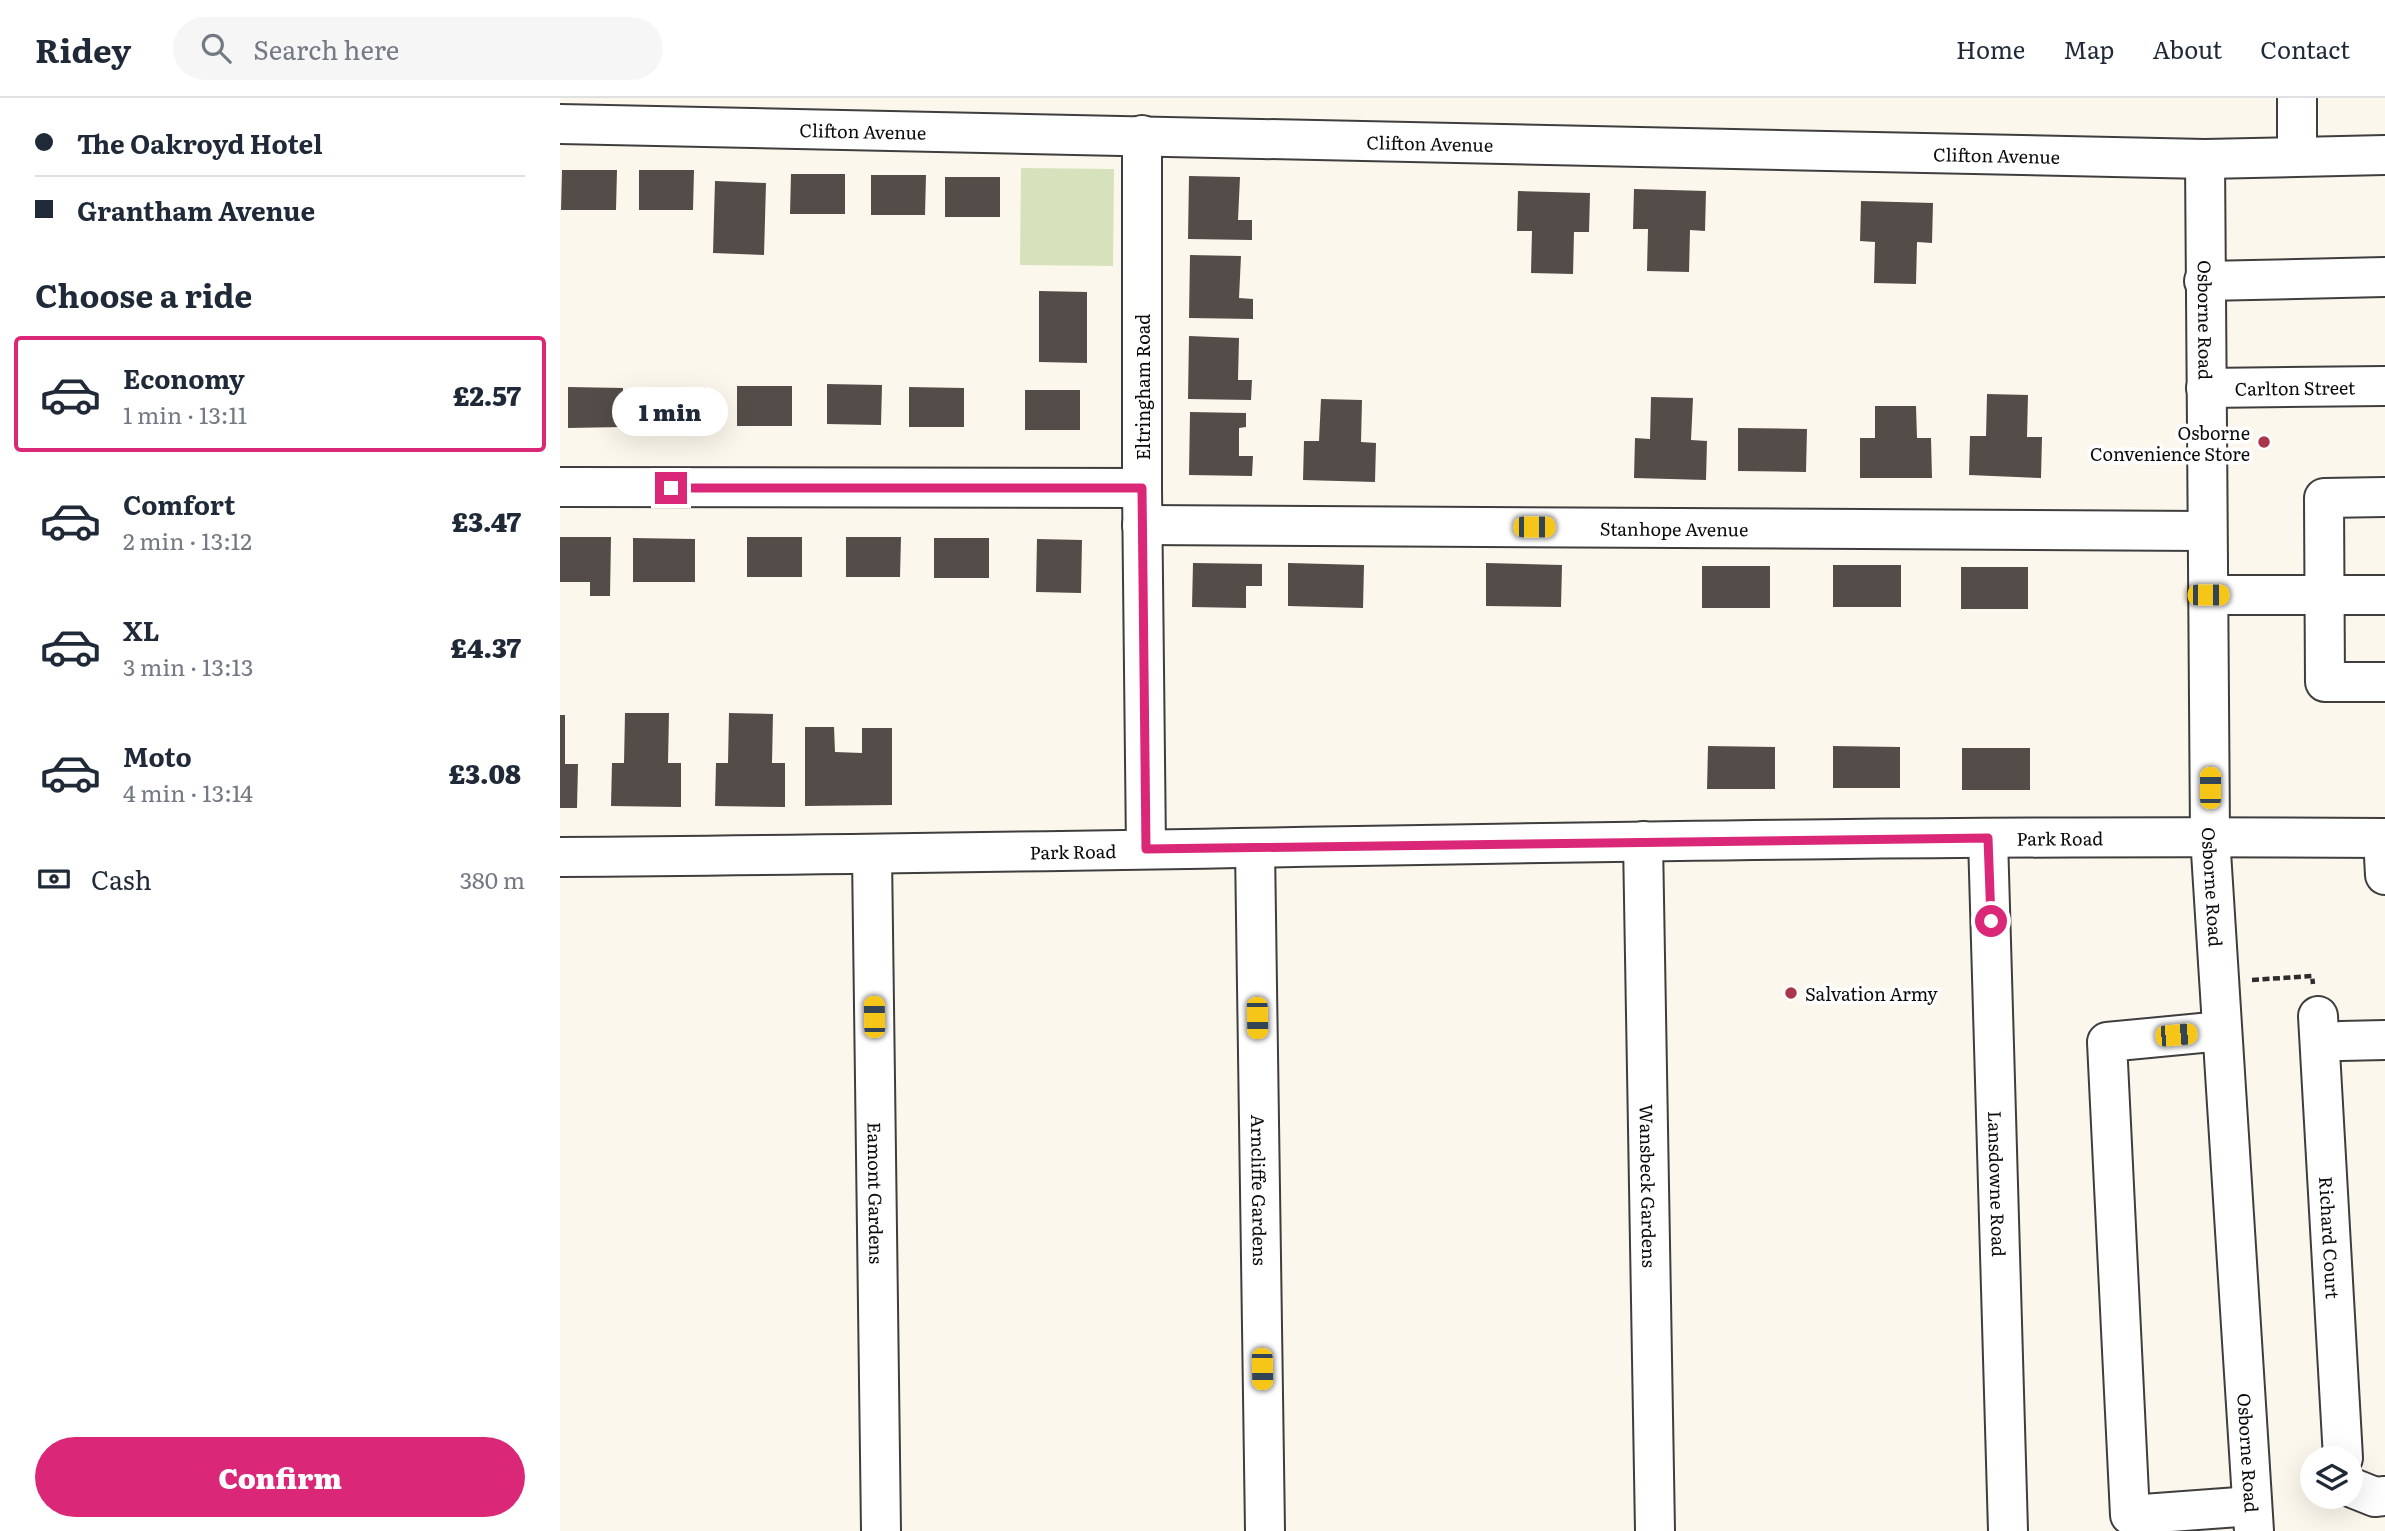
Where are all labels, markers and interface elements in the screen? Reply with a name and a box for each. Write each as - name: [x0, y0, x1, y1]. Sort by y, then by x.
- search box: [173, 17, 663, 80]
- text: Ridey: [35, 24, 131, 73]
- icon: search: [197, 29, 235, 67]
- text: Search here: [253, 29, 399, 68]
- text: Home: [1956, 31, 2025, 66]
- text: Map: [2063, 31, 2114, 66]
- text: About: [2152, 31, 2222, 66]
- text: Contact: [2260, 31, 2350, 66]
- street label: Clifton Avenue: [799, 116, 927, 145]
- text: The Oakroyd Hotel: [77, 123, 323, 162]
- street label: Clifton Avenue: [1366, 128, 1494, 157]
- street label: Clifton Avenue: [1933, 140, 2060, 169]
- text: Grantham Avenue: [77, 190, 315, 229]
- street label: Osborne Road: [2192, 260, 2220, 380]
- text: Choose a ride: [35, 270, 252, 318]
- street label: Eltringham Road: [1129, 314, 1156, 460]
- text: Economy: [123, 358, 245, 397]
- icon: car: [39, 363, 102, 426]
- street label: Carlton Street: [2235, 373, 2356, 401]
- text: £2.57: [453, 375, 521, 414]
- callout: 1 min: [613, 386, 729, 436]
- text: 1 min: [639, 394, 701, 428]
- text: 1 min · 13:11: [123, 397, 247, 431]
- place label: Osborne Convenience Store: [2090, 419, 2250, 467]
- marker: Osborne Convenience Store: [2256, 434, 2272, 450]
- route end: [655, 472, 687, 504]
- text: Comfort: [123, 484, 235, 523]
- icon: car: [39, 489, 102, 552]
- text: £3.47: [452, 501, 521, 540]
- street label: Stanhope Avenue: [1600, 514, 1748, 542]
- car: [1514, 517, 1556, 538]
- text: 2 min · 13:12: [123, 523, 252, 557]
- car: [2188, 585, 2230, 606]
- text: XL: [123, 610, 160, 649]
- icon: car: [39, 615, 102, 678]
- text: £4.37: [450, 627, 521, 666]
- text: 3 min · 13:13: [123, 649, 253, 683]
- text: Moto: [123, 736, 192, 775]
- icon: car: [39, 741, 102, 804]
- text: £3.08: [449, 753, 521, 792]
- car: [2200, 767, 2221, 809]
- text: 4 min · 13:14: [123, 775, 253, 809]
- street label: Park Road: [2016, 824, 2103, 851]
- street label: Osborne Road: [2196, 827, 2230, 948]
- street label: Park Road: [1029, 837, 1117, 865]
- text: Cash: [91, 859, 152, 898]
- icon: cash: [35, 860, 73, 898]
- text: 380 m: [460, 862, 525, 896]
- route start: [1975, 905, 2007, 937]
- place label: Salvation Army: [1805, 980, 1938, 1007]
- marker: Salvation Army: [1783, 985, 1799, 1001]
- car: [864, 996, 885, 1038]
- car: [1247, 997, 1268, 1039]
- car: [2155, 1023, 2198, 1047]
- street label: Wansbeck Gardens: [1634, 1104, 1664, 1268]
- street label: Lansdowne Road: [1982, 1110, 2014, 1257]
- street label: Arncliffe Gardens: [1245, 1114, 1275, 1266]
- street label: Eamont Gardens: [862, 1122, 891, 1264]
- street label: Richard Court: [2314, 1176, 2348, 1300]
- car: [1252, 1348, 1273, 1390]
- street label: Osborne Road: [2232, 1392, 2266, 1513]
- button: Confirm: [35, 1437, 525, 1517]
- map controls: [2300, 1446, 2363, 1509]
- button: layers: [2300, 1446, 2363, 1509]

